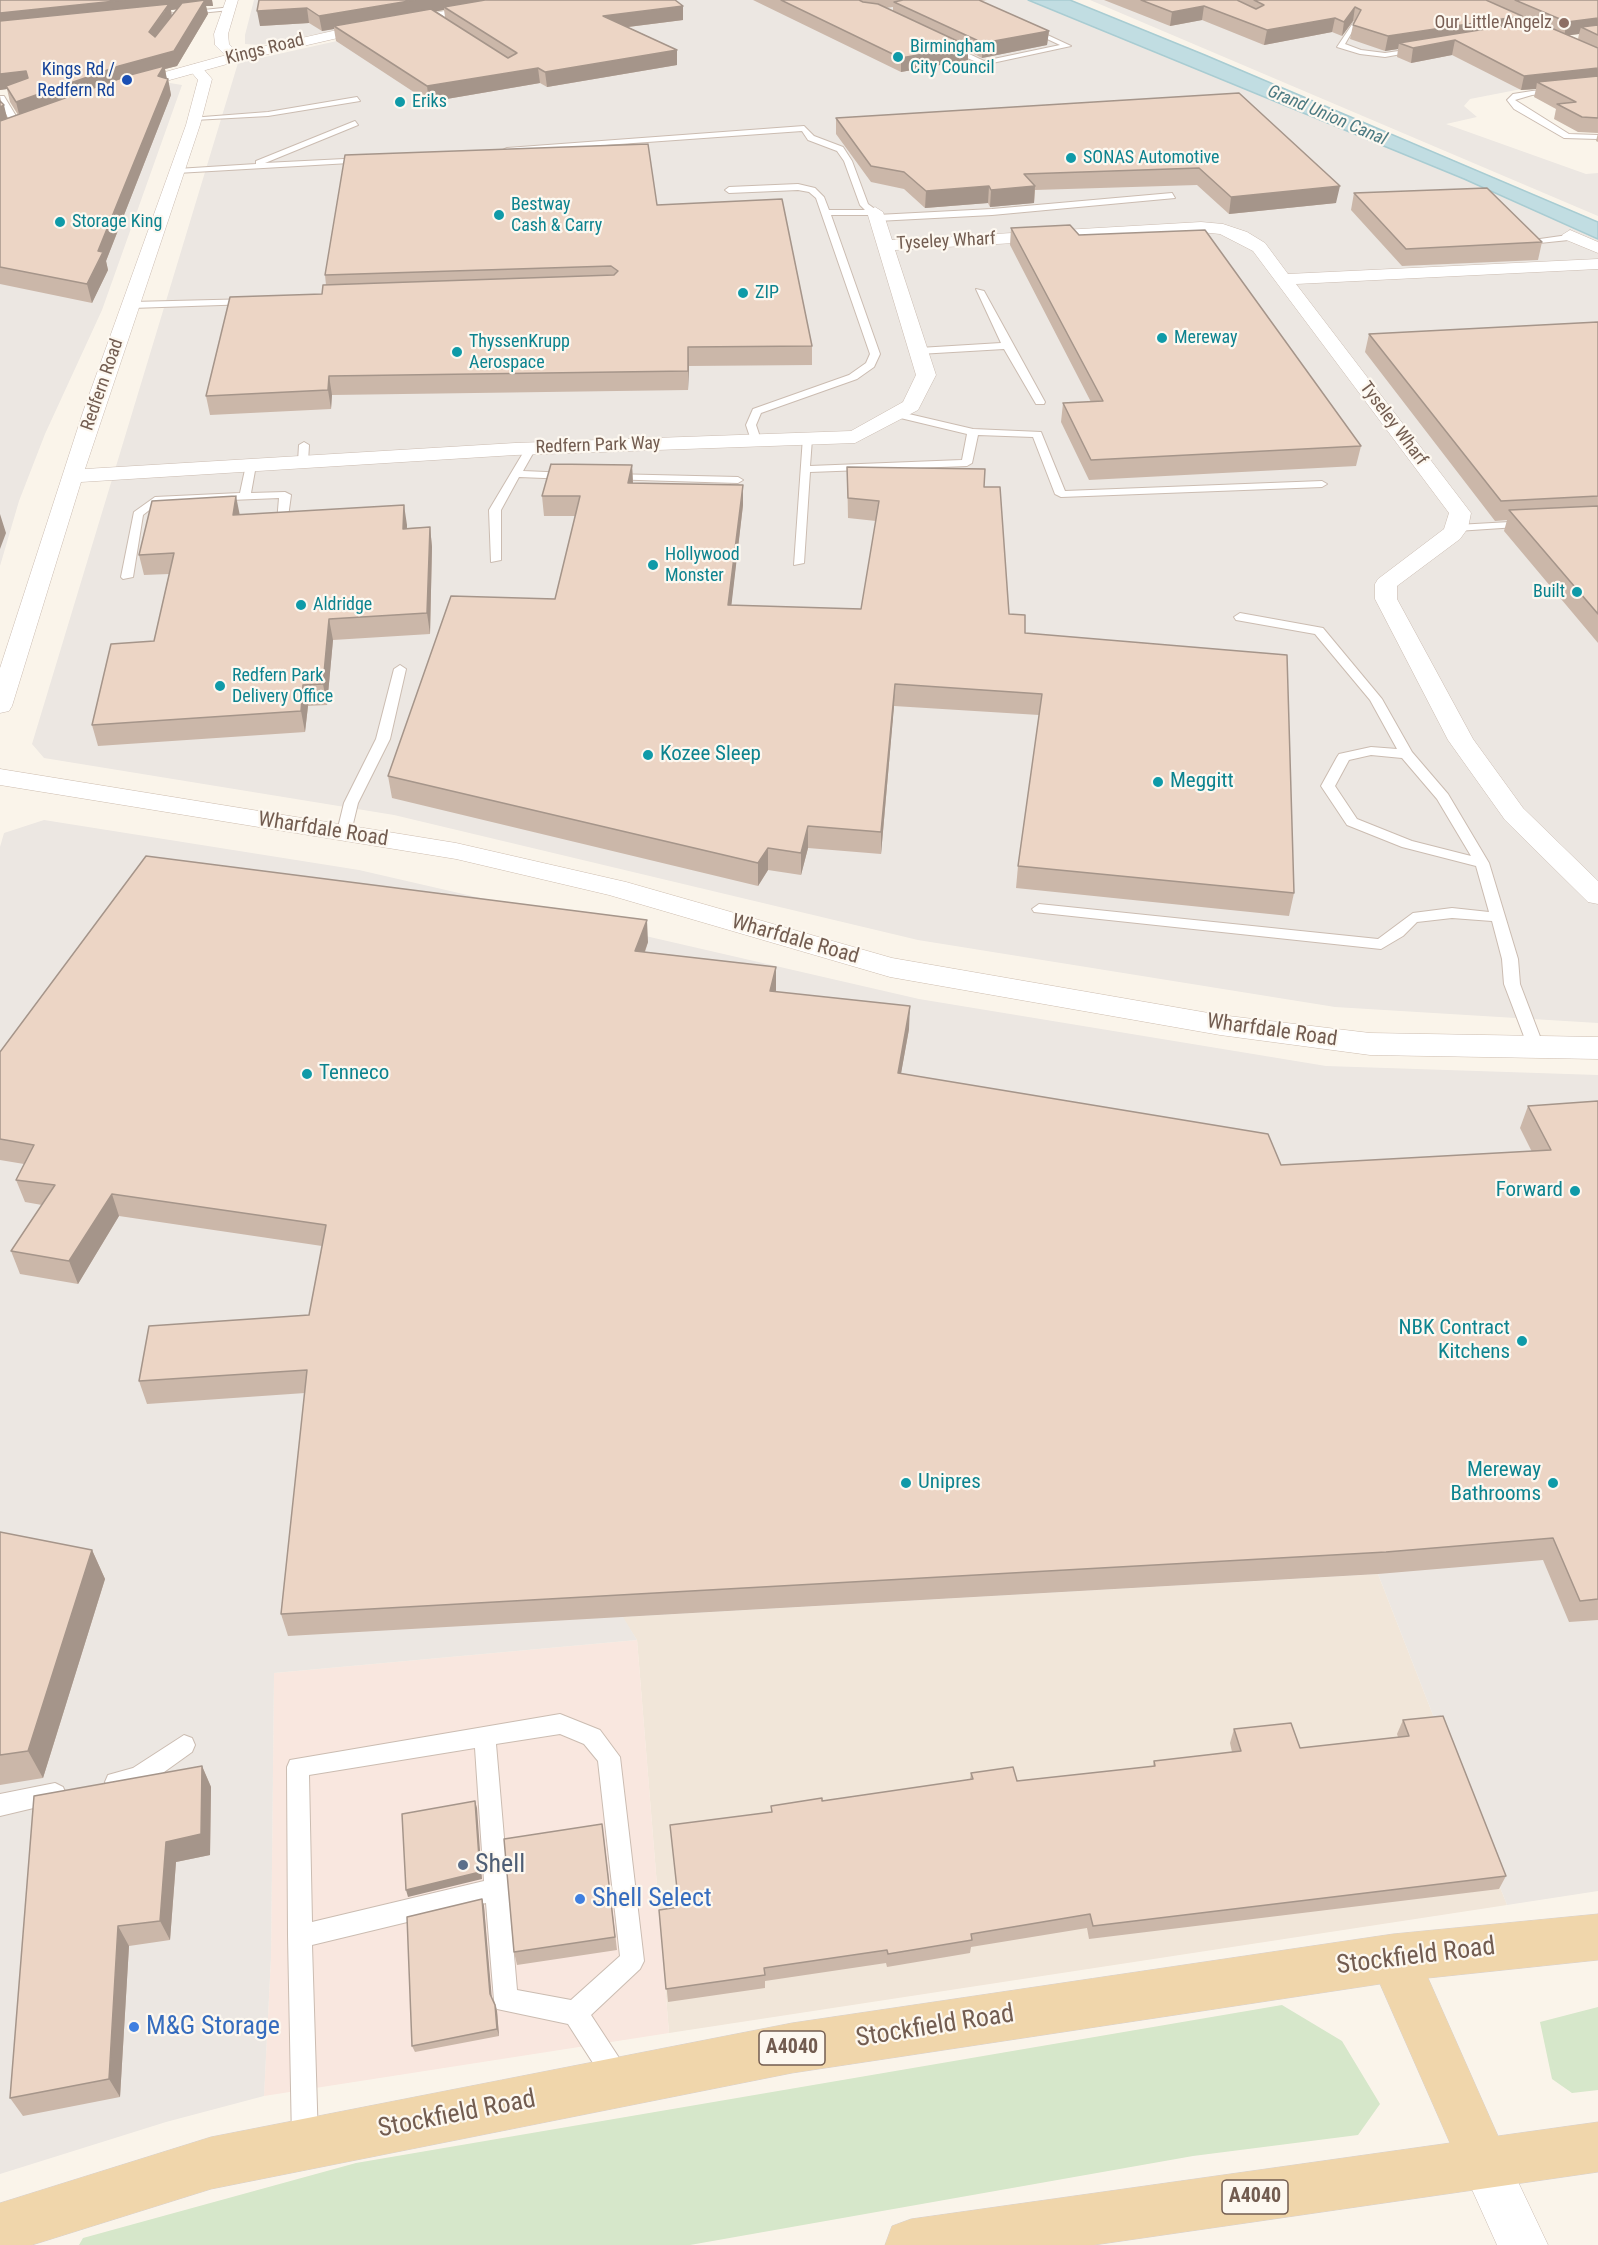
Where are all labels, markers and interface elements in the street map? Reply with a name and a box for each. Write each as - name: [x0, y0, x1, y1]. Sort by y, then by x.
- place label: Our Little Angelz: [1434, 12, 1552, 34]
- marker: Our Little Angelz: [1557, 16, 1571, 30]
- street label: Kings Road: [224, 30, 306, 70]
- place label: Birmingham City Council: [910, 36, 996, 78]
- marker: Birmingham City Council: [891, 50, 905, 64]
- place label: Kings Rd / Redfern Rd: [37, 59, 115, 101]
- marker: Kings Rd / Redfern Rd: [120, 73, 134, 87]
- water label: Grand Union Canal: [1264, 81, 1390, 151]
- place label: Eriks: [412, 91, 447, 113]
- marker: Eriks: [393, 95, 407, 109]
- place label: SONAS Automotive: [1083, 147, 1220, 169]
- marker: SONAS Automotive: [1064, 151, 1078, 165]
- place label: Bestway Cash & Carry: [511, 194, 602, 236]
- marker: Bestway Cash & Carry: [492, 208, 506, 222]
- place label: Storage King: [72, 211, 162, 233]
- marker: Storage King: [53, 215, 67, 229]
- street label: Tyseley Wharf: [896, 229, 996, 255]
- place label: ZIP: [755, 282, 779, 304]
- marker: ZIP: [736, 286, 750, 300]
- place label: Mereway: [1174, 327, 1237, 349]
- place label: ThyssenKrupp Aerospace: [469, 331, 570, 374]
- marker: Mereway: [1155, 331, 1169, 345]
- street label: Redfern Road: [77, 336, 129, 434]
- marker: ThyssenKrupp Aerospace: [450, 345, 464, 359]
- street label: Tyseley Wharf: [1354, 378, 1432, 470]
- street label: Redfern Park Way: [535, 433, 661, 459]
- place label: Hollywood Monster: [665, 544, 740, 586]
- marker: Hollywood Monster: [646, 558, 660, 572]
- place label: Built: [1533, 581, 1565, 603]
- marker: Built: [1570, 585, 1584, 599]
- place label: Aldridge: [313, 594, 372, 616]
- marker: Aldridge: [294, 598, 308, 612]
- place label: Redfern Park Delivery Office: [232, 665, 333, 708]
- marker: Redfern Park Delivery Office: [213, 679, 227, 693]
- place label: Kozee Sleep: [660, 742, 761, 768]
- marker: Kozee Sleep: [641, 748, 655, 762]
- place label: Meggitt: [1170, 769, 1234, 795]
- marker: Meggitt: [1151, 775, 1165, 789]
- street label: Wharfdale Road: [256, 807, 390, 853]
- street label: Wharfdale Road: [728, 910, 862, 970]
- street label: Wharfdale Road: [1205, 1009, 1339, 1053]
- place label: Tenneco: [319, 1061, 389, 1087]
- marker: Tenneco: [300, 1067, 314, 1081]
- place label: Forward: [1496, 1178, 1563, 1204]
- marker: Forward: [1568, 1184, 1582, 1198]
- place label: NBK Contract Kitchens: [1398, 1316, 1510, 1366]
- marker: NBK Contract Kitchens: [1515, 1334, 1529, 1348]
- place label: Mereway Bathrooms: [1450, 1458, 1541, 1508]
- place label: Unipres: [918, 1470, 981, 1496]
- marker: Unipres: [899, 1476, 913, 1490]
- marker: Mereway Bathrooms: [1546, 1476, 1560, 1490]
- place label: Shell: [475, 1849, 525, 1881]
- marker: Shell: [456, 1858, 470, 1872]
- place label: Shell Select: [592, 1883, 712, 1915]
- marker: Shell Select: [573, 1892, 587, 1906]
- street label: Stockfield Road: [1335, 1932, 1497, 1982]
- street label: Stockfield Road: [854, 1999, 1016, 2055]
- place label: M&G Storage: [146, 2011, 280, 2043]
- marker: M&G Storage: [127, 2020, 141, 2034]
- road number: A4040: [759, 2031, 825, 2065]
- street label: Stockfield Road: [376, 2084, 538, 2146]
- road number: A4040: [1222, 2180, 1288, 2214]

